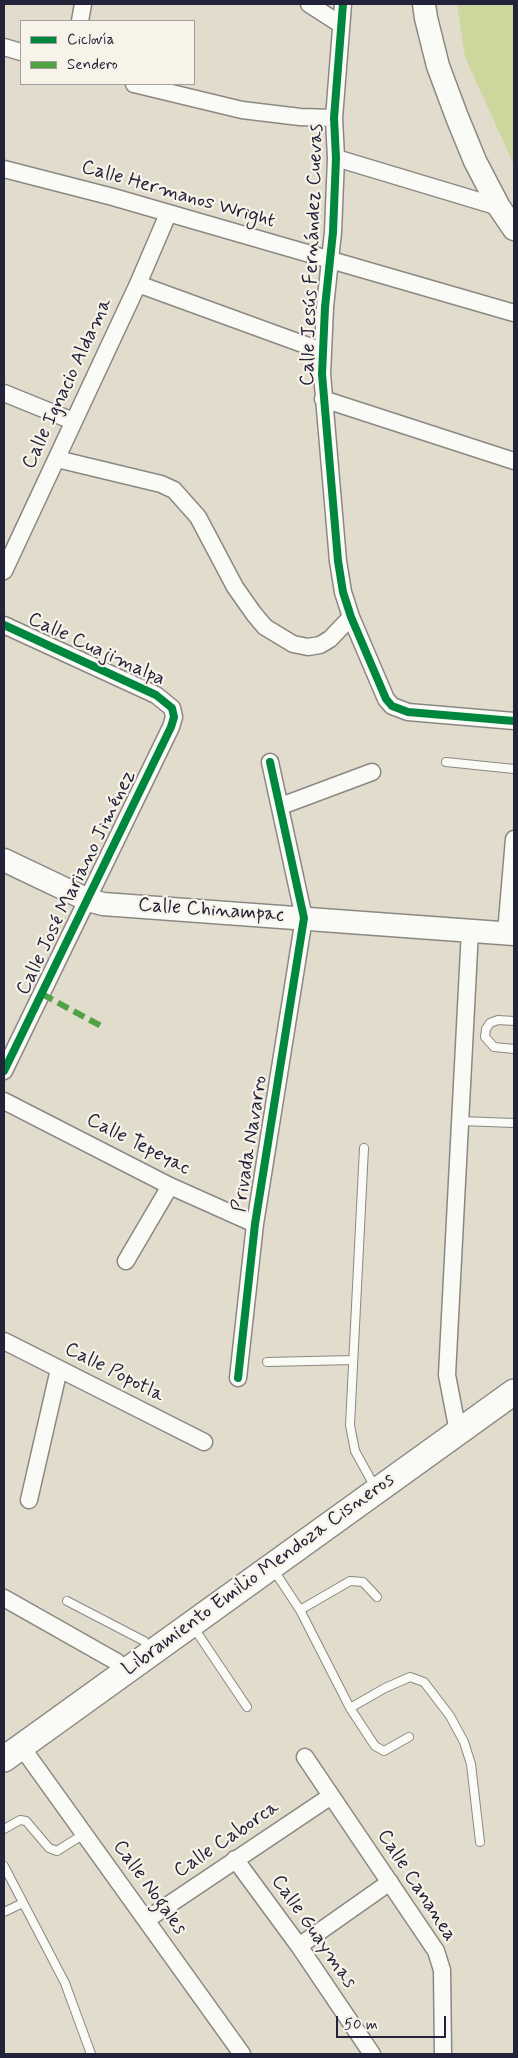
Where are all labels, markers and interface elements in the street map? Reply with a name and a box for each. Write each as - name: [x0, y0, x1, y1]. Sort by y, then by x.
- legend: [20, 20, 195, 85]
- text: Ciclovía: [67, 30, 115, 50]
- text: Sendero: [67, 55, 118, 75]
- street label: Calle Jesús Fernández Cuevas: [296, 123, 330, 387]
- street label: Calle Hermanos Wright: [78, 156, 278, 234]
- street label: Calle Ignacio Aldama: [18, 295, 118, 473]
- street label: Calle Cuajimalpa: [24, 608, 168, 692]
- street label: Calle José Mariano Jiménez: [12, 767, 142, 999]
- street label: Calle Chinampac: [137, 894, 285, 928]
- street label: Privada Navarro: [228, 1074, 274, 1214]
- street label: Calle Tepeyac: [82, 1109, 194, 1181]
- street label: Calle Popotla: [60, 1338, 168, 1408]
- street label: Libramiento Emilio Mendoza Cisneros: [118, 1468, 400, 1682]
- street label: Calle Caborca: [170, 1796, 284, 1884]
- street label: Calle Cananea: [371, 1826, 461, 1946]
- street label: Calle Nogales: [107, 1836, 191, 1940]
- street label: Calle Guaymas: [265, 1871, 361, 1993]
- scale bar: [338, 2006, 448, 2038]
- text: 50 m: [344, 2015, 378, 2035]

